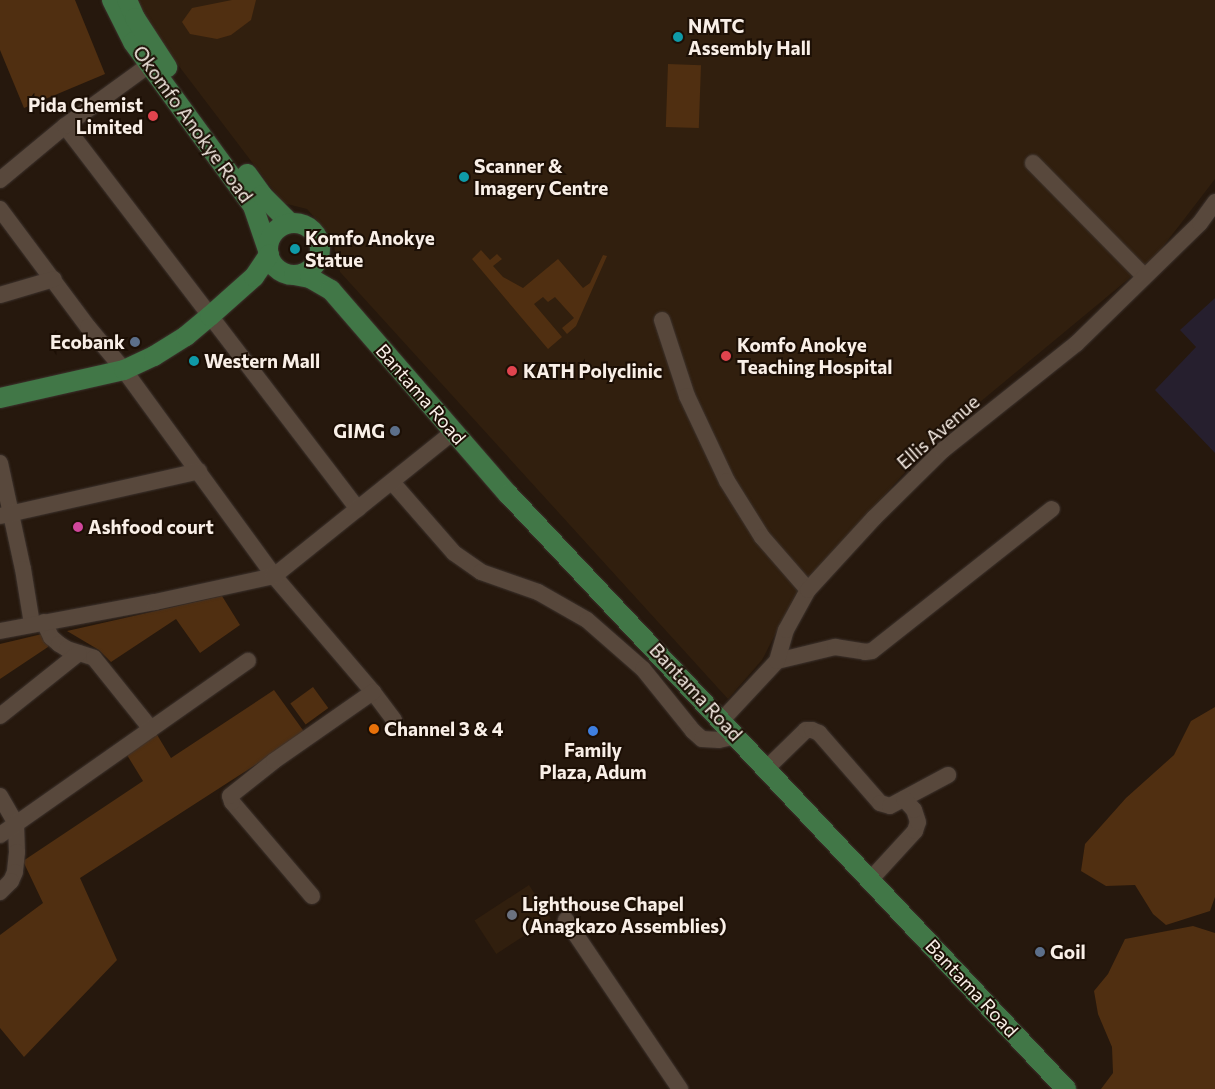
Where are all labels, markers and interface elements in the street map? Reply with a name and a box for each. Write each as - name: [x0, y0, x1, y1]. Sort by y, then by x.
- place label: NMTC Assembly Hall: [688, 15, 811, 59]
- marker: NMTC Assembly Hall: [672, 31, 684, 43]
- street label: Okomfo Anokye Road: [128, 41, 258, 207]
- place label: Pida Chemist Limited: [28, 94, 143, 138]
- marker: Pida Chemist Limited: [147, 110, 159, 122]
- place label: Scanner & Imagery Centre: [474, 155, 608, 199]
- marker: Scanner & Imagery Centre: [458, 171, 470, 183]
- place label: Komfo Anokye Statue: [305, 227, 435, 271]
- marker: Komfo Anokye Statue: [289, 243, 301, 255]
- place label: Ecobank: [50, 331, 125, 353]
- place label: Komfo Anokye Teaching Hospital: [737, 334, 892, 378]
- marker: Ecobank: [129, 336, 141, 348]
- street label: Bantama Road: [371, 339, 471, 449]
- marker: Komfo Anokye Teaching Hospital: [719, 349, 733, 363]
- place label: Western Mall: [204, 350, 320, 372]
- marker: Western Mall: [188, 355, 200, 367]
- place label: KATH Polyclinic: [523, 360, 662, 382]
- marker: KATH Polyclinic: [505, 364, 519, 378]
- street label: Ellis Avenue: [892, 390, 984, 474]
- place label: GIMG: [333, 420, 385, 442]
- marker: GIMG: [389, 425, 401, 437]
- place label: Ashfood court: [88, 516, 214, 538]
- marker: Ashfood court: [72, 521, 84, 533]
- street label: Bantama Road: [645, 638, 747, 746]
- place label: Channel 3 & 4: [384, 718, 503, 740]
- marker: Channel 3 & 4: [368, 723, 380, 735]
- marker: Family Plaza, Adum: [587, 725, 599, 737]
- place label: Family Plaza, Adum: [539, 739, 647, 783]
- place label: Lighthouse Chapel (Anagkazo Assemblies): [522, 893, 727, 937]
- marker: Lighthouse Chapel (Anagkazo Assemblies): [506, 909, 518, 921]
- street label: Bantama Road: [921, 934, 1023, 1042]
- place label: Goil: [1050, 941, 1086, 963]
- marker: Goil: [1034, 946, 1046, 958]

